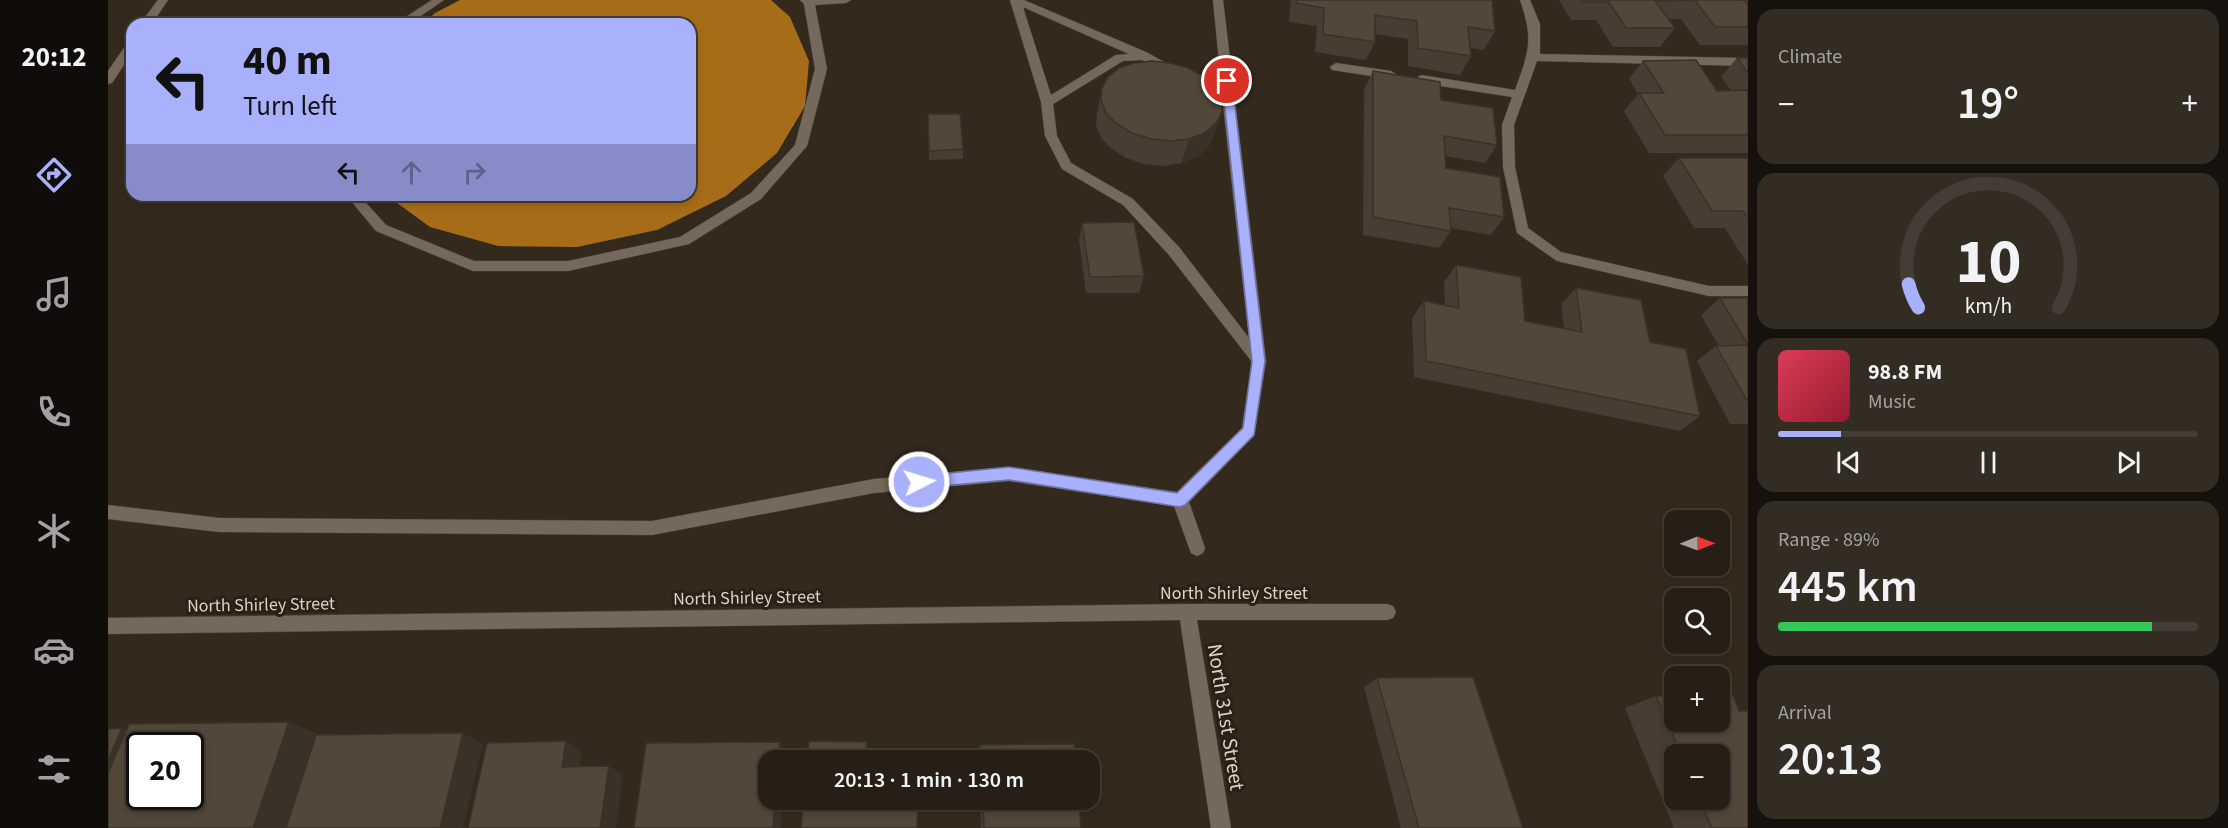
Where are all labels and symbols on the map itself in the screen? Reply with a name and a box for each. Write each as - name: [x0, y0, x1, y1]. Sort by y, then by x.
- pin: [1201, 55, 1252, 106]
- position arrow: [887, 450, 951, 514]
- north arrow: [1664, 510, 1730, 576]
- street label: North Shirley Street: [1160, 581, 1308, 606]
- street label: North Shirley Street: [673, 584, 821, 612]
- street label: North Shirley Street: [187, 591, 335, 619]
- street label: North 31st Street: [1200, 641, 1252, 793]
- speed limit sign: 20: [126, 732, 204, 810]

